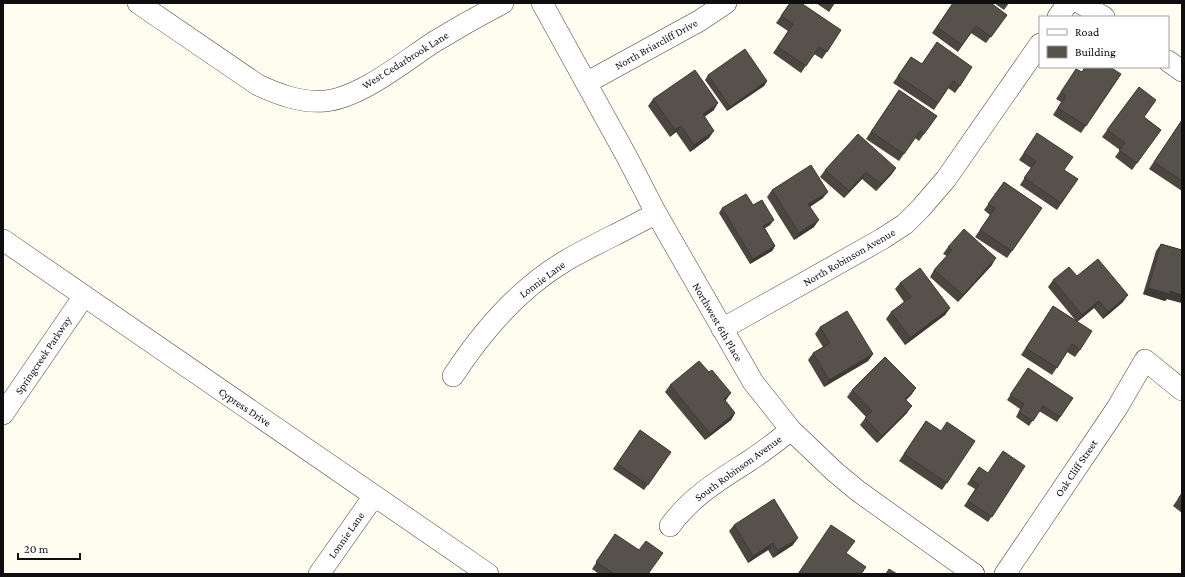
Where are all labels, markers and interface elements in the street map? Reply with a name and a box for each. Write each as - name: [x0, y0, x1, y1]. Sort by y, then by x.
- street label: North Briarcliff Drive: [613, 16, 699, 72]
- legend: [1039, 16, 1169, 68]
- text: Road: [1075, 25, 1100, 39]
- street label: West Cedarbrook Lane: [360, 28, 450, 91]
- text: Building: [1075, 45, 1116, 59]
- street label: North Robinson Avenue: [801, 226, 897, 288]
- street label: Lonnie Lane: [517, 258, 567, 300]
- street label: Northwest 6th Place: [691, 281, 746, 364]
- street label: Springcreek Parkway: [12, 313, 75, 397]
- street label: Cypress Drive: [216, 385, 274, 430]
- street label: South Robinson Avenue: [692, 432, 784, 503]
- street label: Oak Cliff Street: [1052, 437, 1100, 499]
- street label: Lonnie Lane: [326, 509, 366, 561]
- scale bar: [18, 535, 80, 561]
- text: 20 m: [24, 542, 49, 556]

